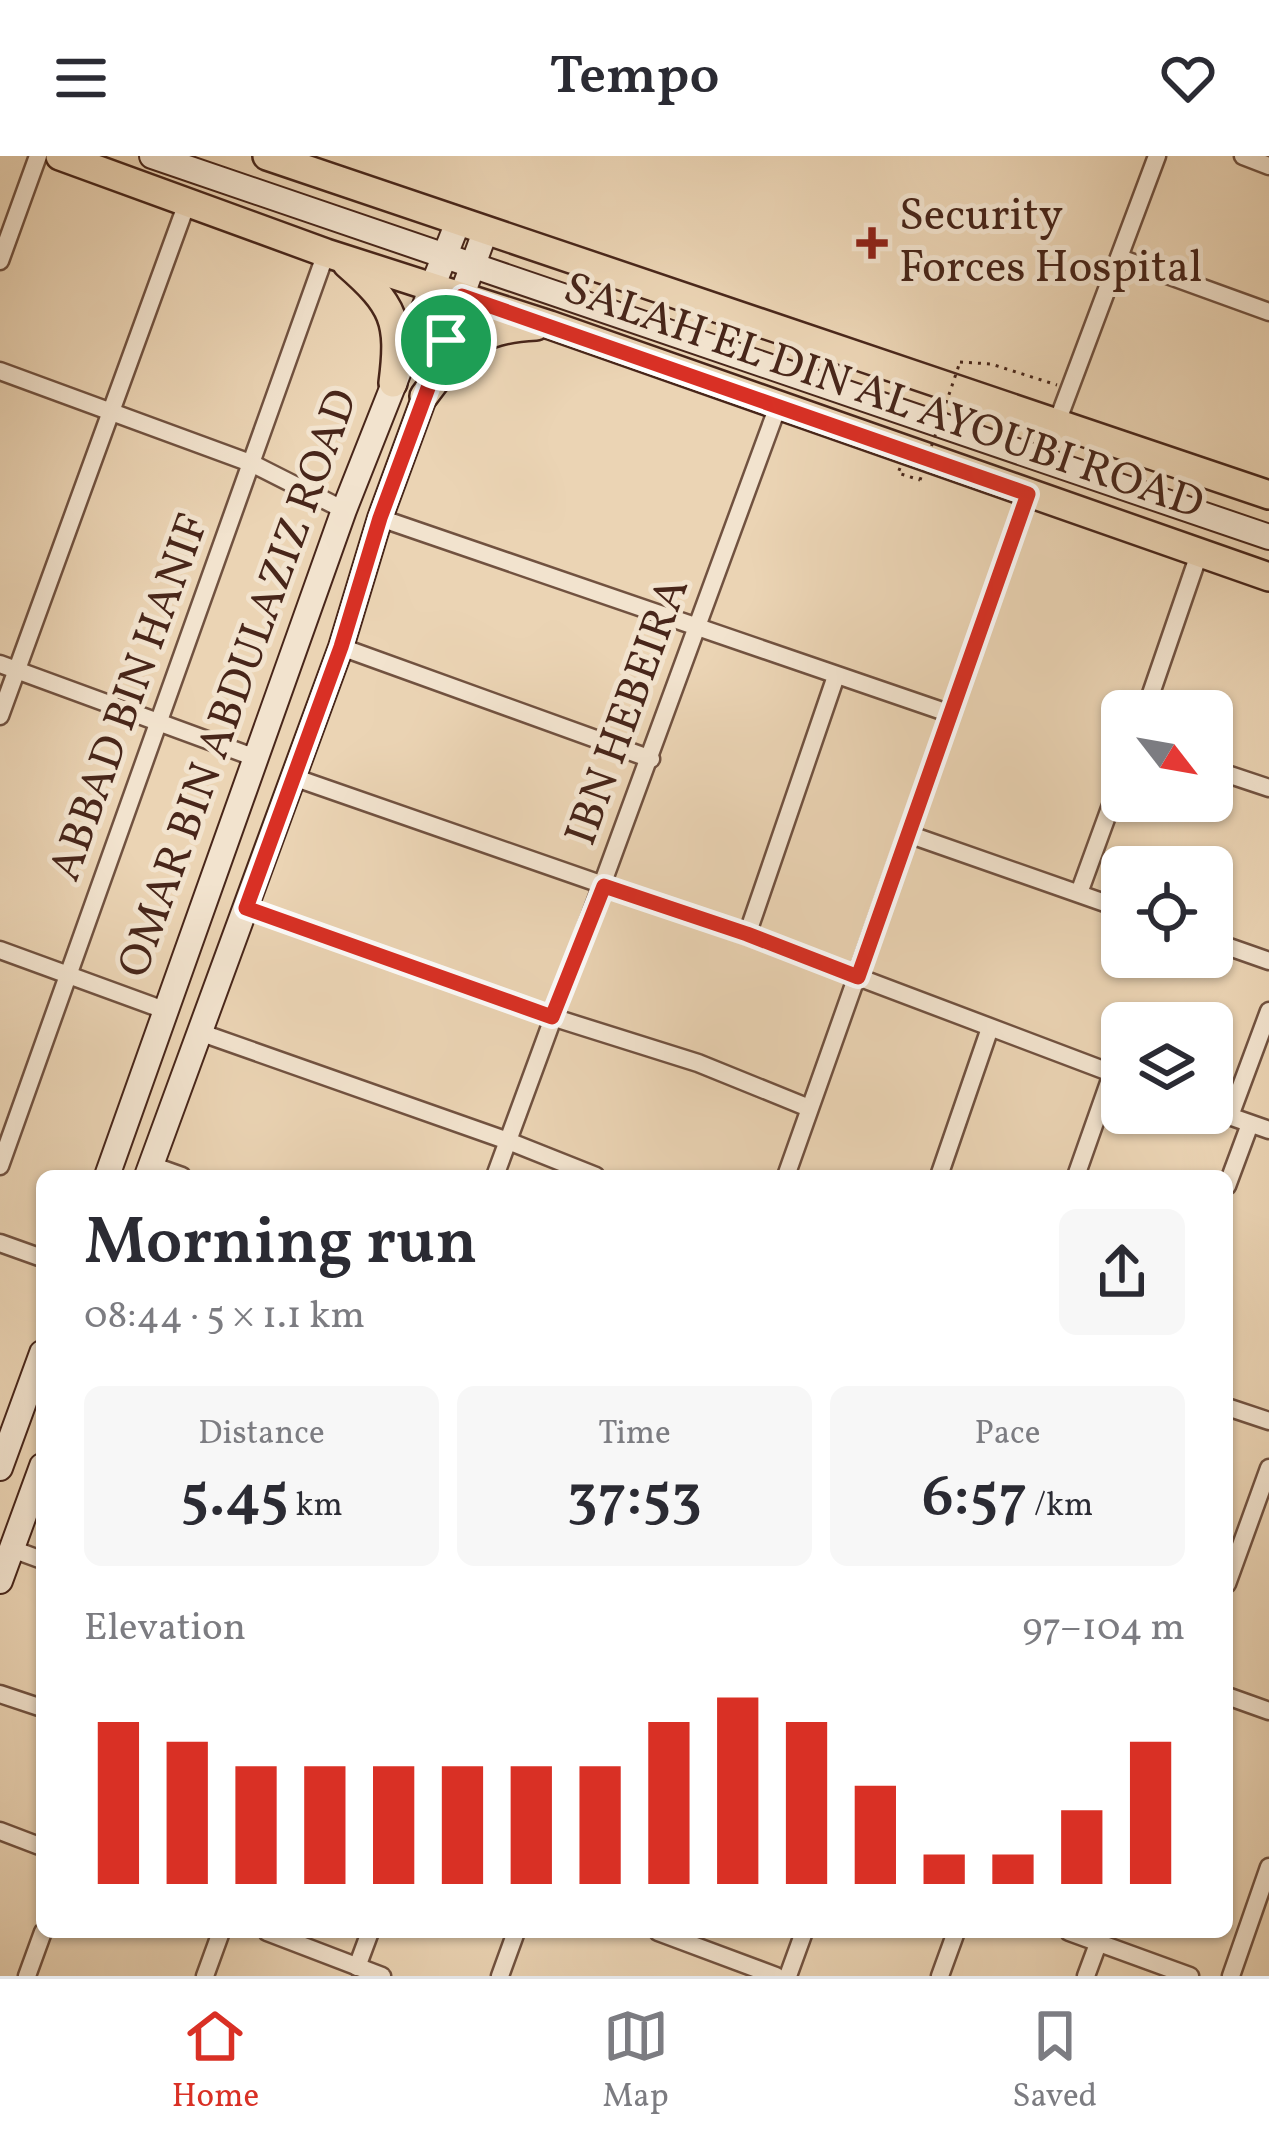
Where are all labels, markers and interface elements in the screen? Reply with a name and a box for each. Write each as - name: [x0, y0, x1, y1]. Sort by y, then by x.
- text: Tempo: [550, 41, 719, 116]
- icon: menu: [48, 45, 114, 111]
- icon: heart: [1155, 45, 1221, 111]
- place label: Security Forces Hospital: [899, 186, 1203, 301]
- marker: Security Forces Hospital: [856, 227, 888, 259]
- street label: SALAH EL DIN AL AYOUBI ROAD: [555, 259, 1211, 537]
- pin: [395, 289, 497, 391]
- icon: arrive: [413, 307, 479, 373]
- street label: OMAR BIN ABDULAZIZ ROAD: [104, 381, 376, 987]
- street label: ABBAD BIN HANIF: [35, 506, 227, 890]
- street label: IBN HEBEIRA: [551, 569, 707, 855]
- north arrow: [1101, 690, 1233, 822]
- map controls: [1101, 690, 1233, 1134]
- button: locate: [1101, 846, 1233, 978]
- button: layers: [1101, 1002, 1233, 1134]
- text: Morning run: [84, 1199, 477, 1291]
- button: share: [1059, 1209, 1185, 1335]
- text: 08:44 · 5 × 1.1 km: [84, 1290, 365, 1344]
- text: Distance: [198, 1412, 325, 1458]
- text: Time: [598, 1412, 671, 1458]
- text: Pace: [975, 1412, 1041, 1458]
- text: 5.45: [180, 1458, 289, 1541]
- text: 37:53: [567, 1458, 702, 1541]
- text: 6:57: [922, 1458, 1027, 1541]
- text: km: [289, 1484, 343, 1530]
- text: /km: [1027, 1484, 1093, 1530]
- text: Elevation: [84, 1602, 246, 1656]
- text: 97–104 m: [1022, 1602, 1185, 1656]
- tab: Home: [172, 2003, 259, 2121]
- tab: Map: [603, 2003, 669, 2121]
- tab: Saved: [1012, 2003, 1097, 2121]

